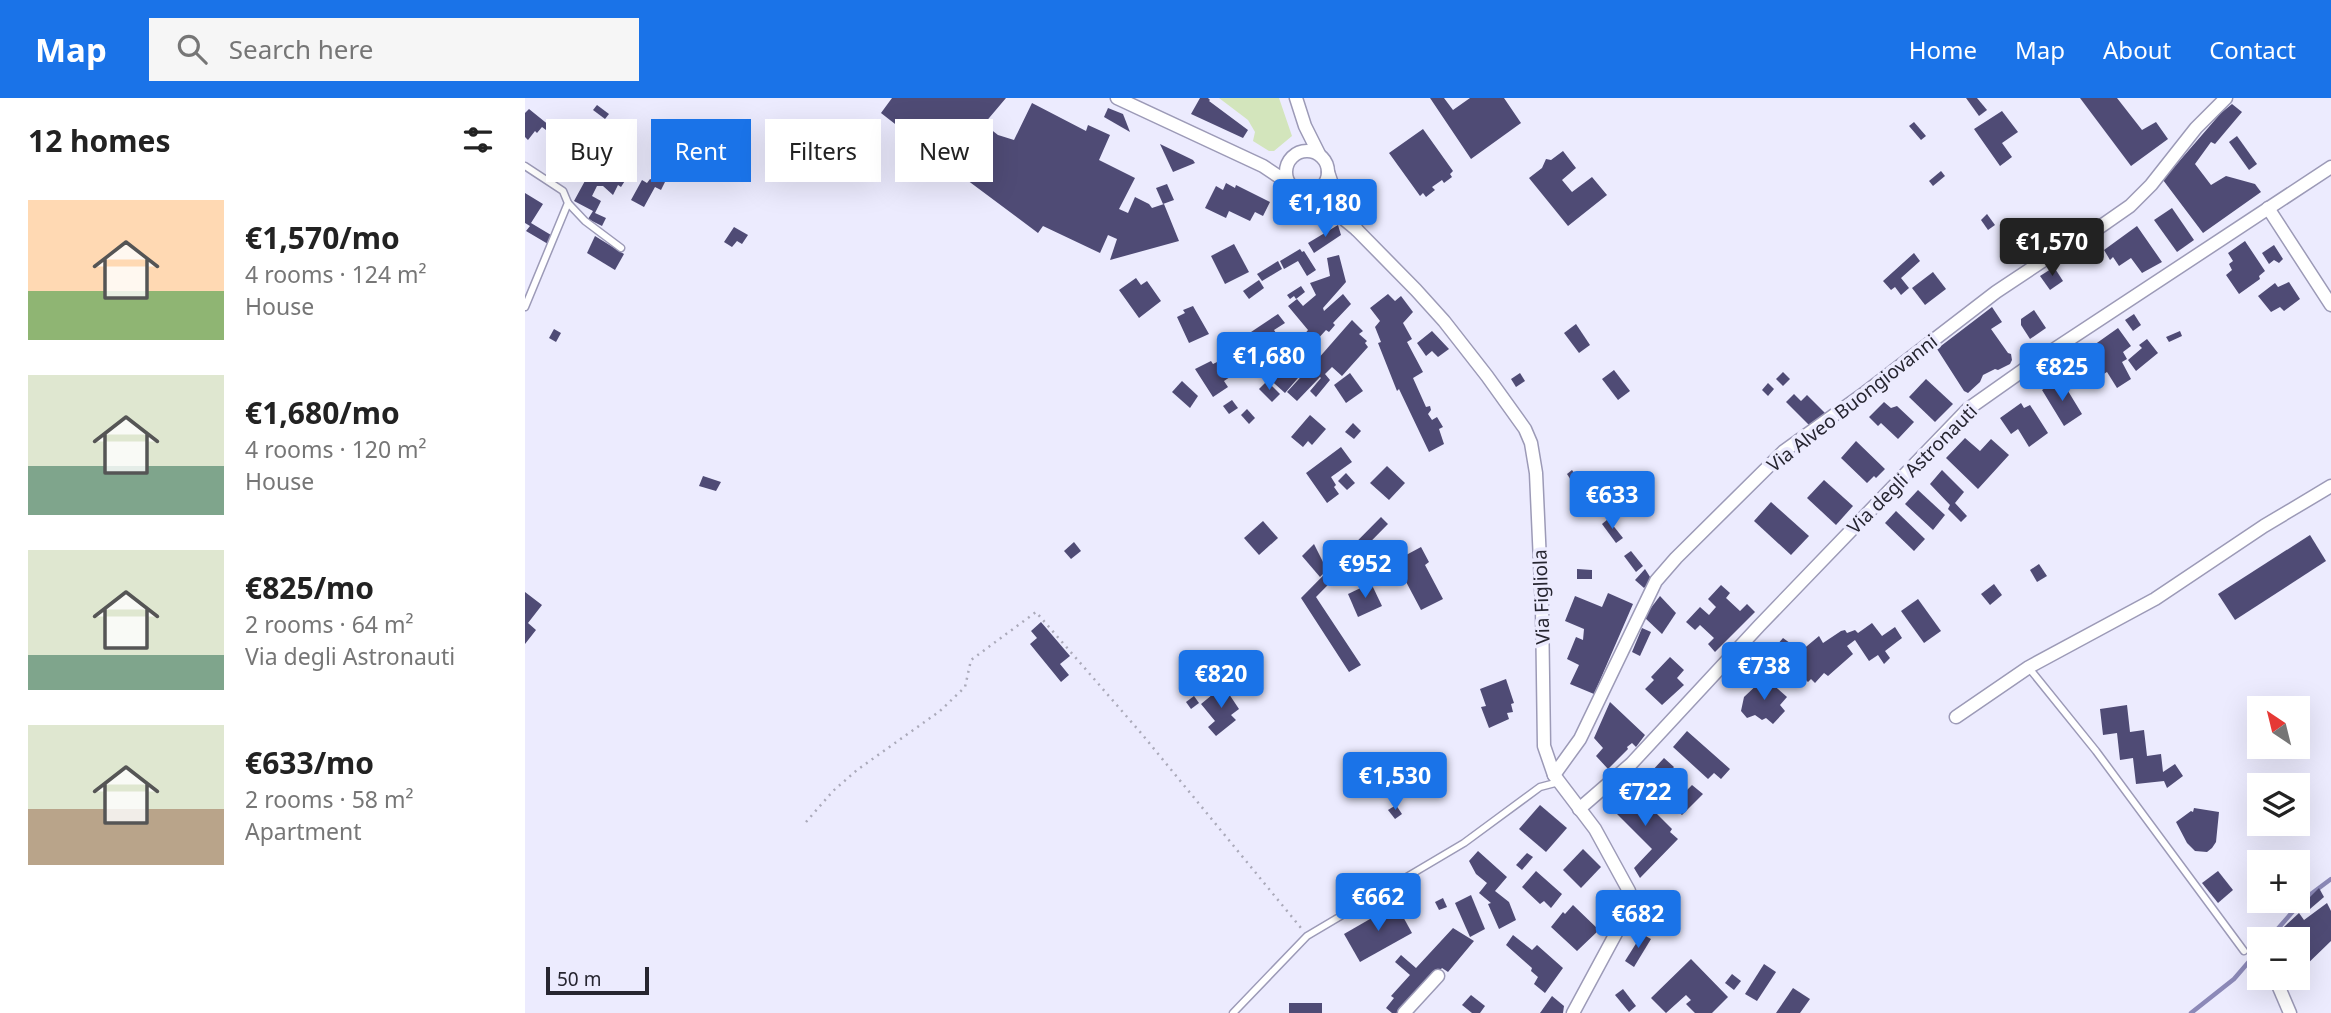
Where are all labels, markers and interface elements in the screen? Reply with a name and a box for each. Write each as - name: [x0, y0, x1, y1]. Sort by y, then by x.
- search box: [149, 18, 639, 81]
- text: Map: [35, 27, 107, 72]
- icon: search: [173, 30, 211, 68]
- text: Search here: [229, 31, 373, 67]
- text: Home: [1909, 33, 1977, 66]
- text: Map: [2015, 33, 2065, 66]
- text: About: [2103, 33, 2171, 66]
- text: Contact: [2209, 33, 2296, 66]
- chip: Buy: [546, 119, 637, 182]
- chip: Rent: [651, 119, 751, 182]
- chip: Filters: [765, 119, 881, 182]
- chip: New: [895, 119, 993, 182]
- text: 12 homes: [28, 120, 171, 161]
- icon: filters: [459, 121, 497, 159]
- pin: €1,180: [1268, 180, 1382, 239]
- text: €1,180: [1289, 186, 1361, 218]
- text: €1,570/mo: [245, 217, 400, 258]
- pin: €1,570: [1995, 218, 2109, 278]
- text: €1,570: [2016, 225, 2088, 257]
- icon: home: [84, 228, 168, 312]
- text: 4 rooms · 124 m²: [245, 258, 427, 290]
- text: House: [245, 290, 314, 322]
- street label: Via Alveo Buongiovanni: [1761, 328, 1943, 478]
- pin: €1,680: [1212, 332, 1326, 392]
- text: €1,680: [1233, 339, 1305, 371]
- pin: €825: [2021, 344, 2103, 403]
- text: €825: [2036, 350, 2088, 382]
- text: €1,680/mo: [245, 392, 400, 433]
- street label: Via degli Astronauti: [1841, 398, 1983, 540]
- icon: home: [84, 403, 168, 487]
- text: 4 rooms · 120 m²: [245, 433, 427, 465]
- text: House: [245, 465, 314, 497]
- pin: €633: [1571, 472, 1653, 531]
- text: €633: [1586, 478, 1638, 510]
- pin: €952: [1324, 540, 1406, 600]
- text: €952: [1339, 547, 1391, 579]
- street label: Via Figliola: [1526, 549, 1556, 645]
- text: €825/mo: [245, 567, 374, 608]
- icon: home: [84, 578, 168, 662]
- text: 2 rooms · 64 m²: [245, 608, 414, 640]
- text: Via degli Astronauti: [245, 640, 455, 672]
- pin: €738: [1723, 642, 1805, 702]
- text: €738: [1738, 649, 1790, 681]
- pin: €820: [1180, 650, 1262, 710]
- text: €820: [1195, 657, 1247, 689]
- north arrow: [2247, 696, 2310, 760]
- map controls: [2247, 696, 2310, 990]
- text: €633/mo: [245, 742, 374, 783]
- pin: €1,530: [1338, 752, 1452, 812]
- icon: home: [84, 753, 168, 837]
- text: €1,530: [1359, 759, 1431, 791]
- pin: €722: [1604, 768, 1686, 828]
- button: layers: [2247, 773, 2310, 836]
- text: €722: [1619, 775, 1671, 807]
- text: 2 rooms · 58 m²: [245, 783, 414, 815]
- text: Apartment: [245, 815, 362, 847]
- button: +: [2247, 850, 2310, 913]
- pin: €662: [1337, 874, 1419, 933]
- text: €662: [1352, 880, 1404, 912]
- pin: €682: [1597, 890, 1679, 950]
- text: €682: [1612, 897, 1664, 929]
- button: −: [2247, 927, 2310, 990]
- scale bar: [546, 964, 649, 996]
- text: 50 m: [557, 966, 601, 992]

